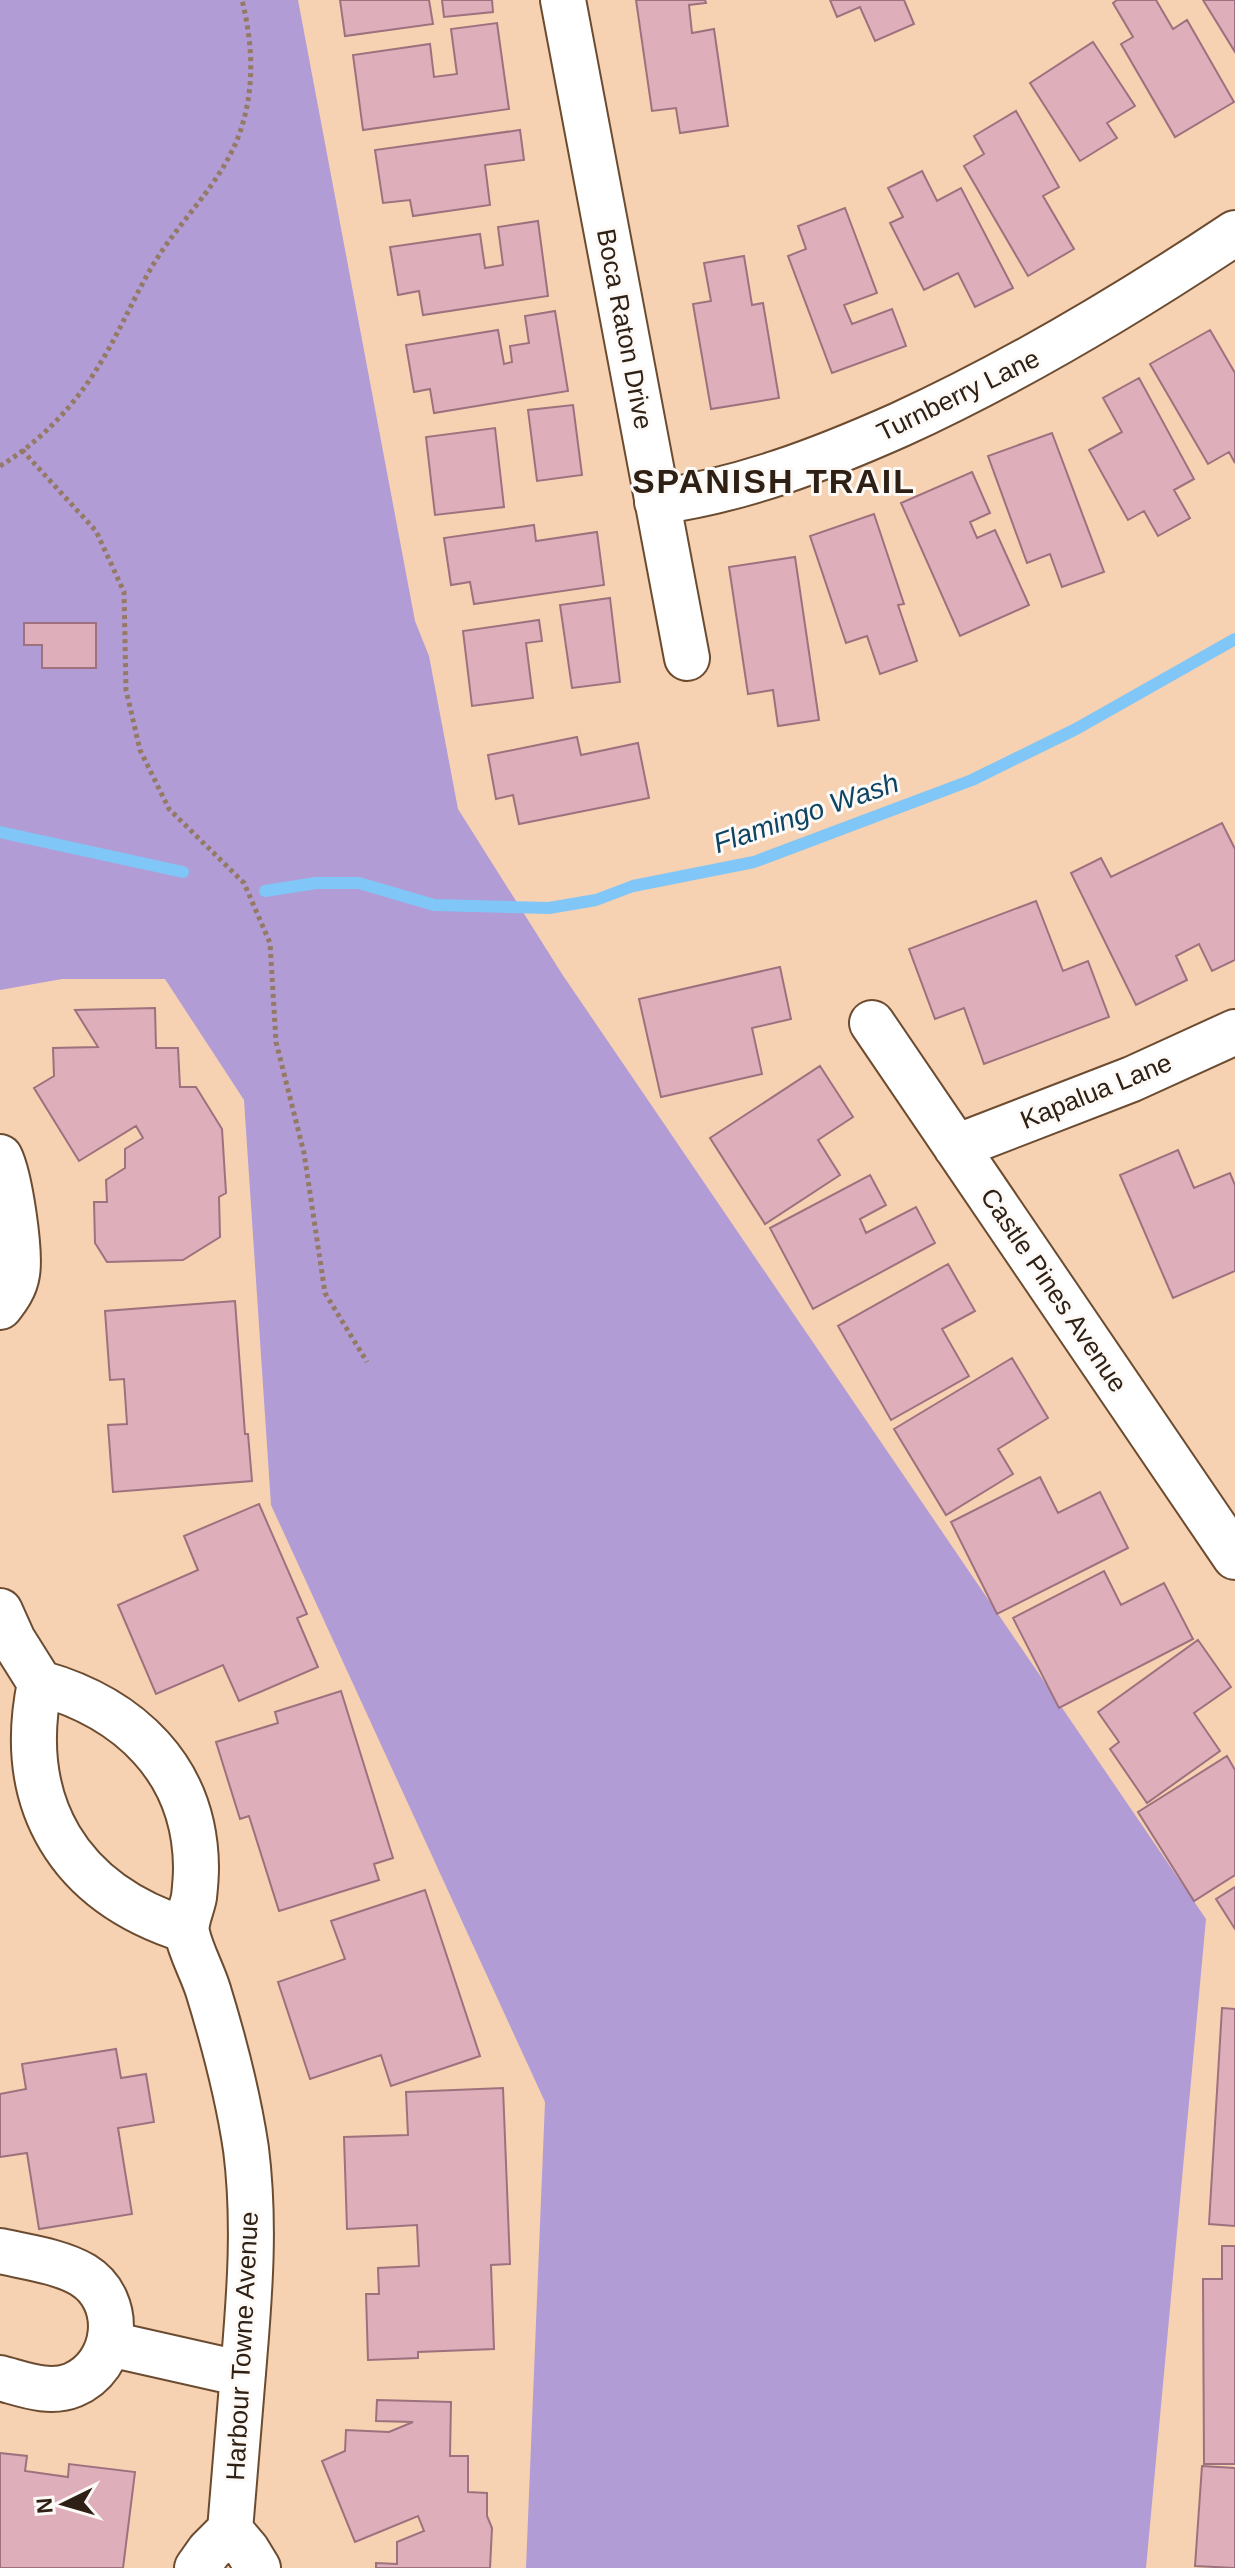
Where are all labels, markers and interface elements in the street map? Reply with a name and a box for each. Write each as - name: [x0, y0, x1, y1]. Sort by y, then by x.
- street label: Boca Raton Drive: [591, 226, 659, 432]
- street label: Turnberry Lane: [872, 343, 1044, 447]
- district label: SPANISH TRAIL: [632, 462, 916, 500]
- water label: Flamingo Wash: [709, 767, 903, 859]
- street label: Kapalua Lane: [1016, 1047, 1176, 1135]
- street label: Castle Pines Avenue: [975, 1182, 1133, 1398]
- street label: Harbour Towne Avenue: [220, 2211, 264, 2481]
- north arrow: [24, 2464, 104, 2544]
- text: N: [31, 2497, 58, 2515]

